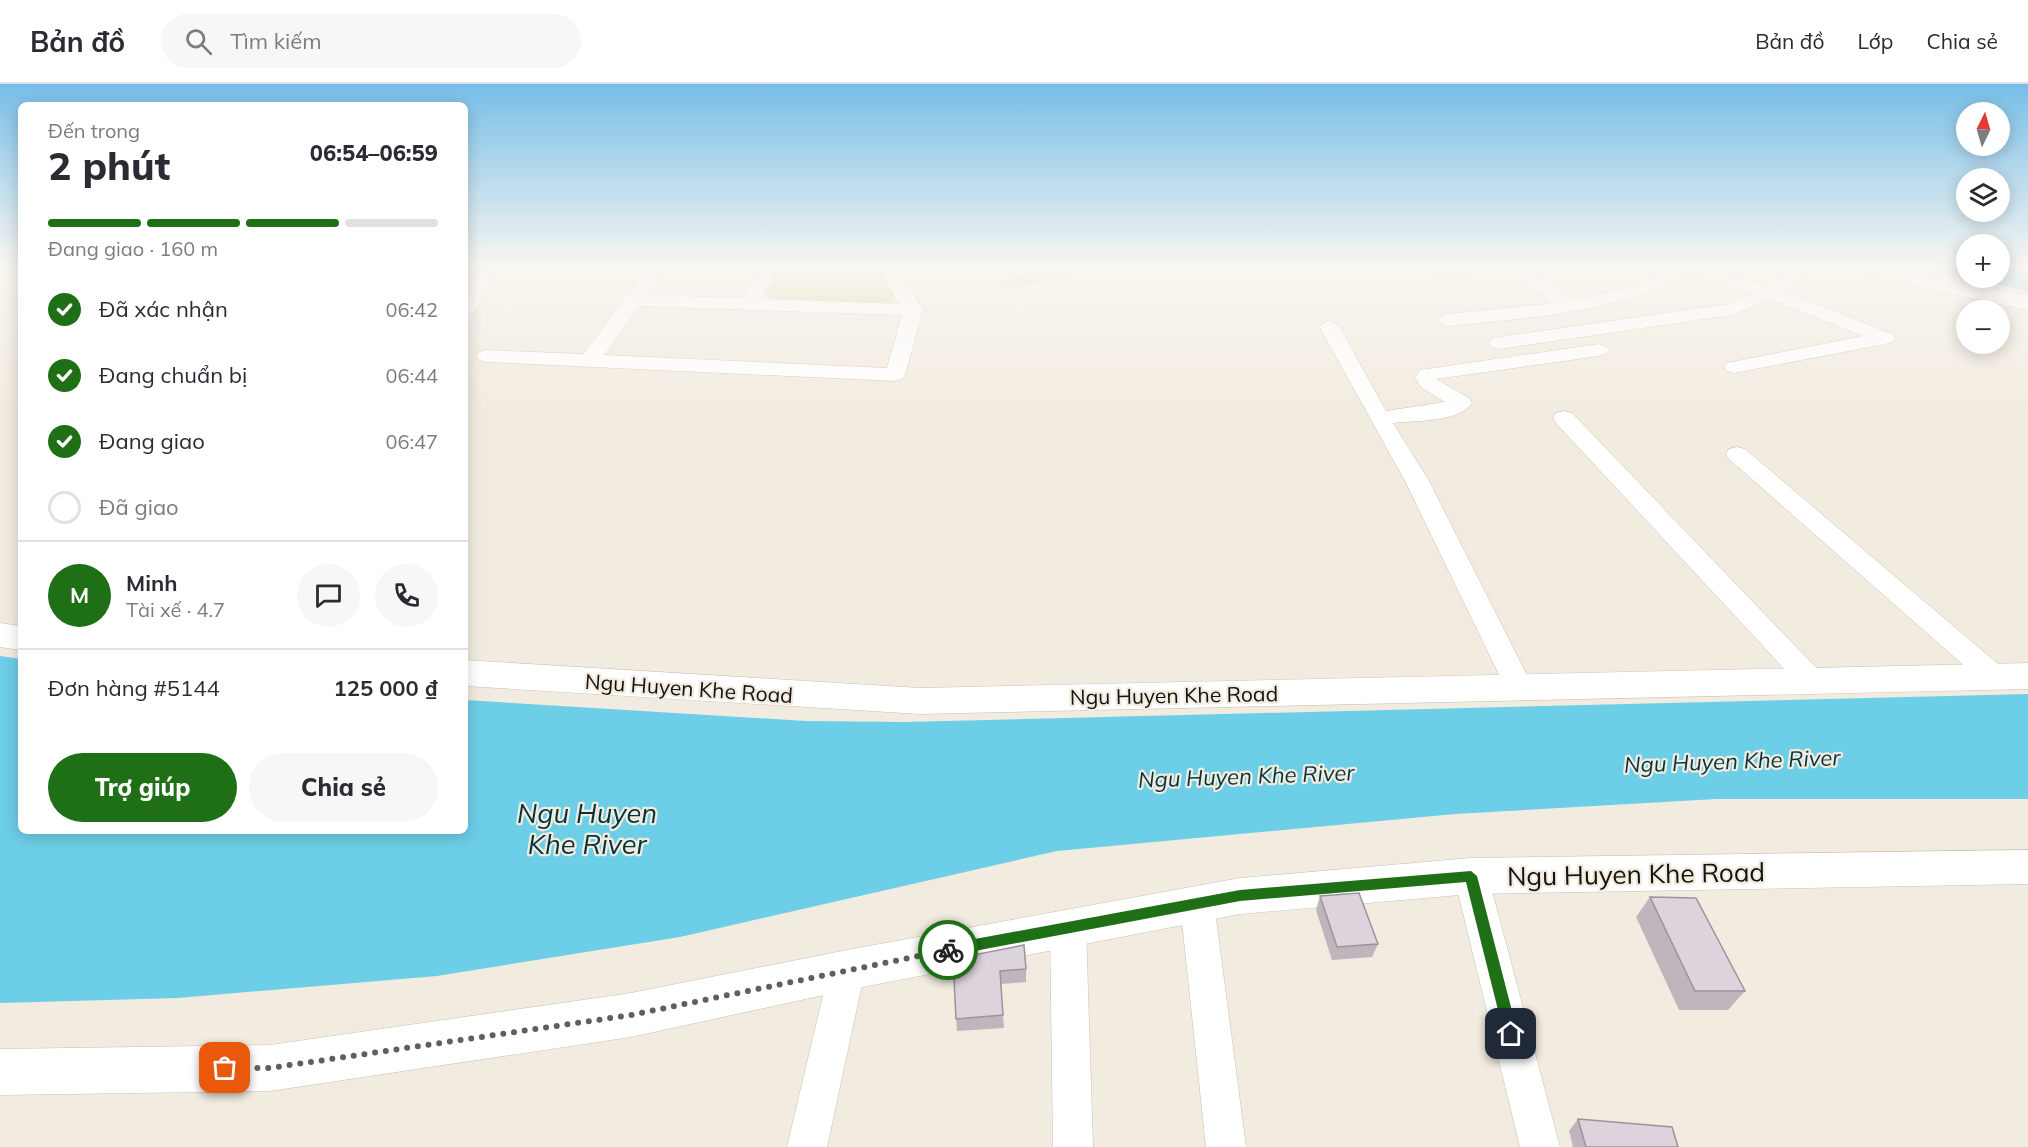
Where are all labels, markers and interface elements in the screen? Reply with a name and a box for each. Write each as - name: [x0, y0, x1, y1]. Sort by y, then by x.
- search box: [161, 14, 581, 68]
- text: Bản đồ: [30, 24, 125, 59]
- icon: search: [182, 25, 215, 58]
- text: Tìm kiếm: [230, 27, 322, 55]
- text: Bản đồ: [1755, 28, 1824, 54]
- text: Lớp: [1857, 28, 1893, 54]
- text: Chia sẻ: [1926, 28, 1998, 54]
- north arrow: [1956, 102, 2010, 156]
- map controls: [1956, 102, 2010, 354]
- text: Đến trong: [48, 118, 140, 143]
- text: 06:54–06:59: [310, 139, 438, 167]
- text: 2 phút: [48, 141, 170, 190]
- button: layers: [1956, 168, 2010, 222]
- button: +: [1956, 234, 2010, 288]
- text: Đang giao · 160 m: [48, 236, 218, 261]
- icon: check: [48, 293, 81, 326]
- text: Đã xác nhận: [99, 295, 228, 323]
- text: 06:42: [385, 297, 438, 322]
- button: −: [1956, 300, 2010, 354]
- icon: check: [48, 359, 81, 392]
- text: Đang chuẩn bị: [99, 361, 247, 389]
- text: 06:44: [385, 363, 438, 388]
- icon: check: [48, 425, 81, 458]
- text: Đang giao: [99, 427, 205, 455]
- text: 06:47: [385, 429, 438, 454]
- text: Đã giao: [99, 493, 179, 521]
- button: chat: [297, 564, 360, 627]
- button: phone: [375, 564, 438, 627]
- text: Minh: [126, 569, 177, 597]
- text: M: [70, 581, 89, 609]
- text: Tài xế · 4.7: [126, 597, 225, 622]
- street label: Ngu Huyen Khe Road: [584, 668, 794, 708]
- text: Đơn hàng #5144: [48, 674, 220, 702]
- text: 125 000 ₫: [334, 674, 438, 702]
- street label: Ngu Huyen Khe Road: [1070, 680, 1278, 710]
- water label: Ngu Huyen Khe River: [1623, 743, 1842, 779]
- button: Trợ giúp: [48, 753, 237, 822]
- button: Chia sẻ: [249, 753, 438, 822]
- water label: Ngu Huyen Khe River: [1137, 758, 1356, 794]
- water label: Ngu Huyen Khe River: [517, 796, 657, 861]
- street label: Ngu Huyen Khe Road: [1507, 855, 1765, 893]
- courier: [918, 920, 978, 980]
- icon: bike: [932, 934, 965, 967]
- pin: [1485, 1008, 1536, 1059]
- icon: home: [1494, 1017, 1527, 1050]
- pin: [199, 1042, 250, 1093]
- icon: bag: [208, 1051, 241, 1084]

